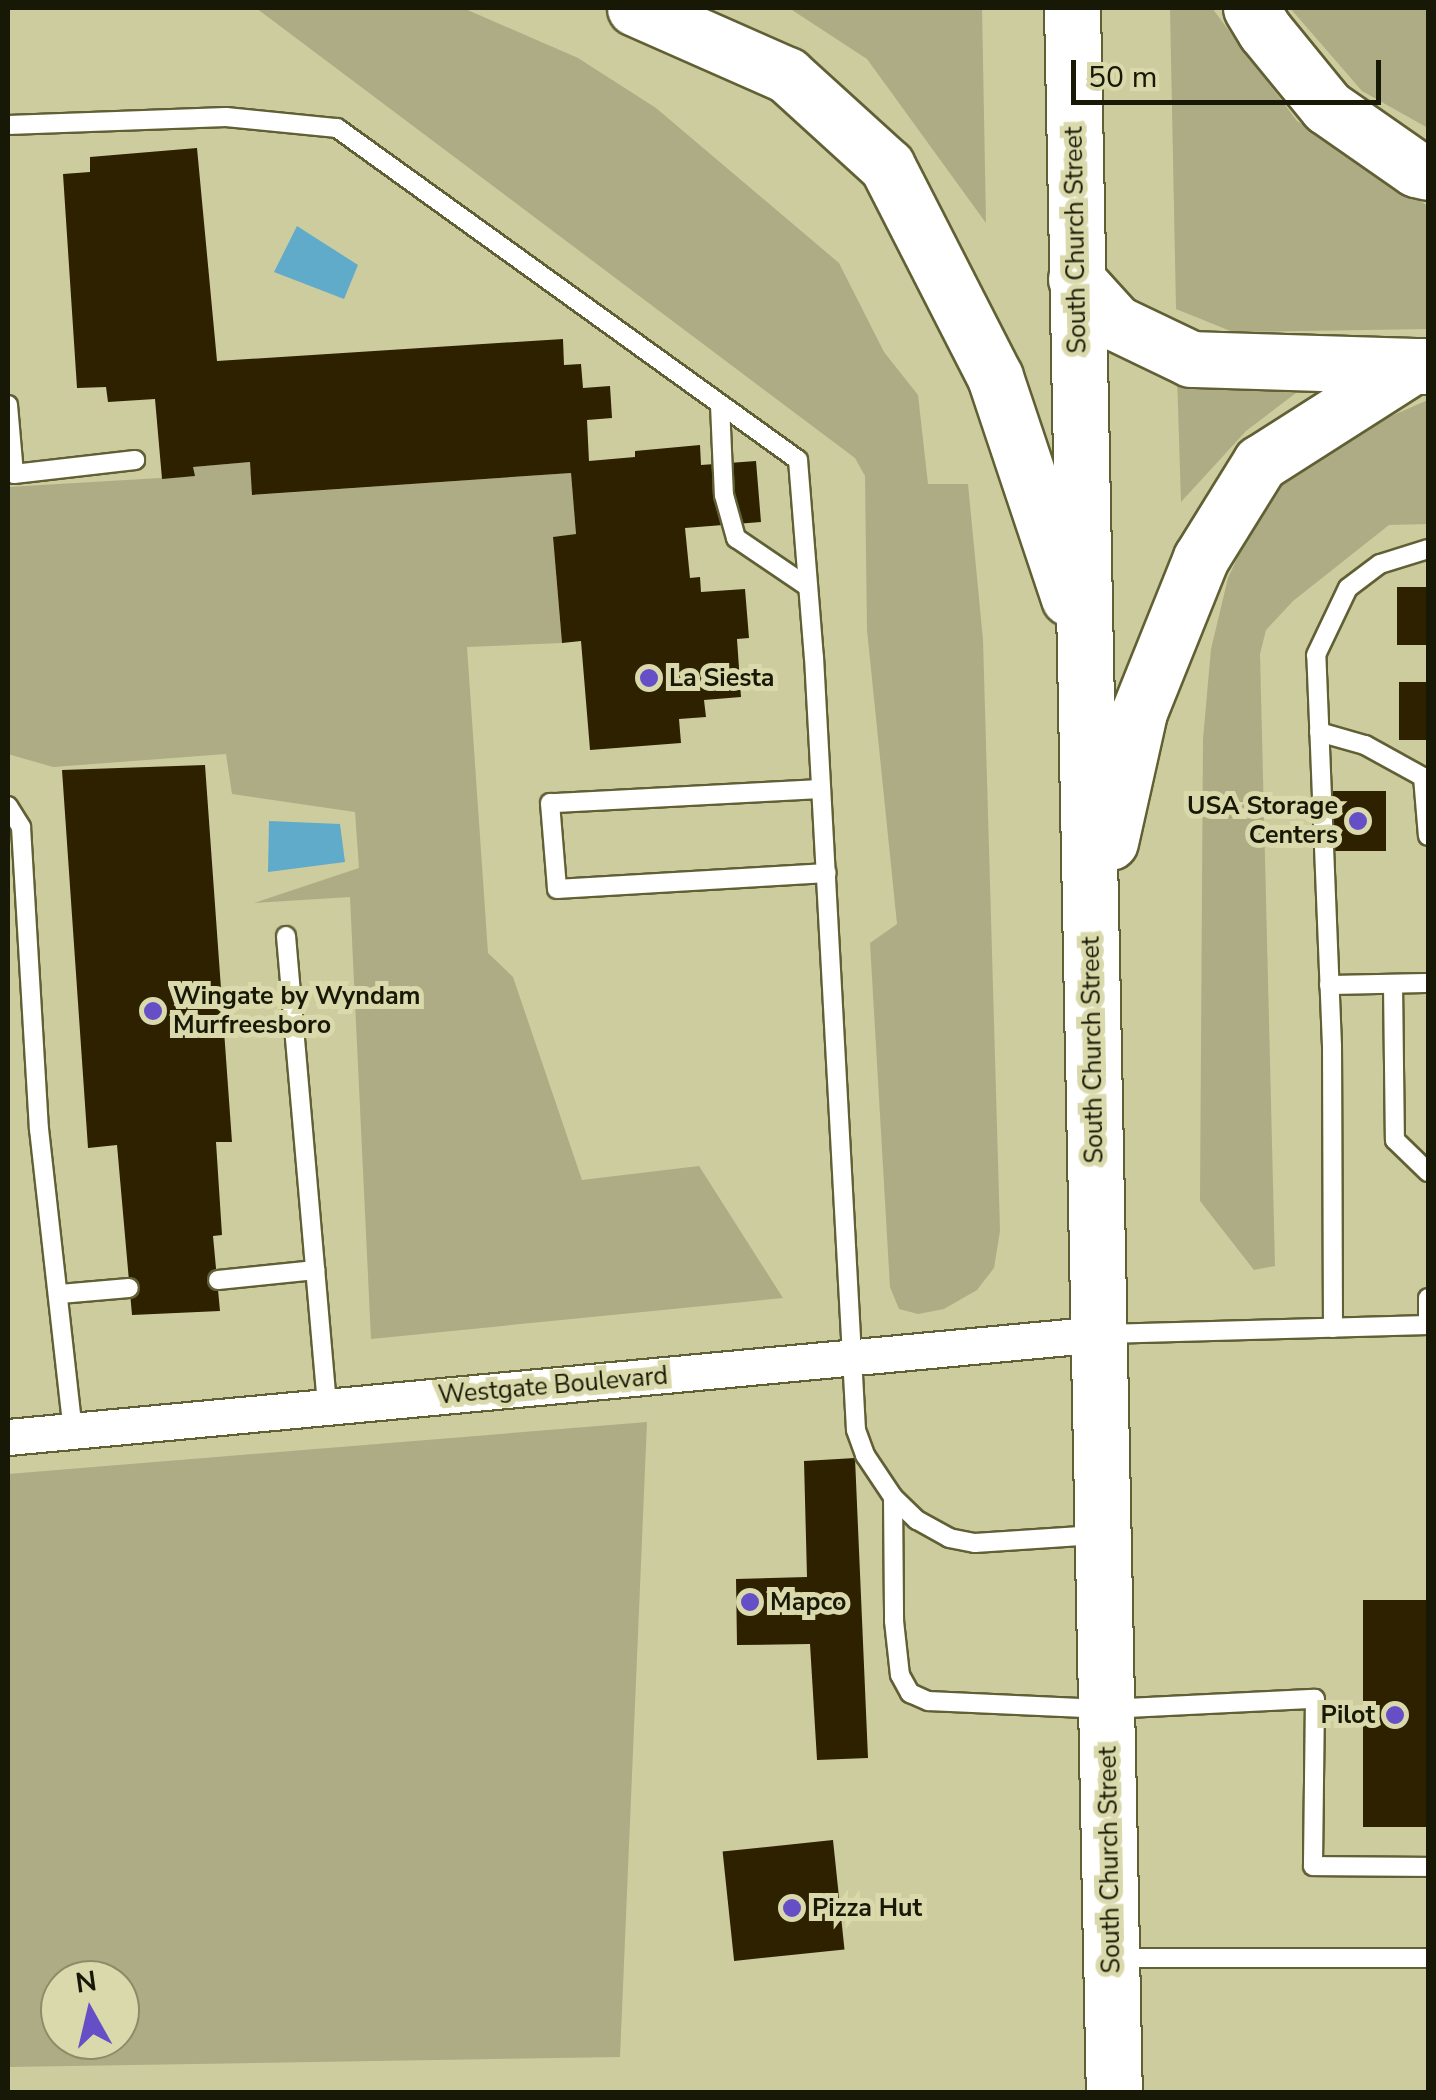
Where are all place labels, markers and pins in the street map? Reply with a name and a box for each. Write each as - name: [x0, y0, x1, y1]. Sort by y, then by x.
- place label: La Siesta: [669, 663, 775, 693]
- marker: La Siesta: [638, 667, 660, 689]
- place label: USA Storage Centers: [1187, 792, 1338, 851]
- marker: USA Storage Centers: [1347, 810, 1369, 832]
- place label: Wingate by Wyndam Murfreesboro: [173, 982, 420, 1041]
- marker: Wingate by Wyndam Murfreesboro: [142, 1000, 164, 1022]
- place label: Mapco: [770, 1587, 846, 1617]
- marker: Mapco: [739, 1591, 761, 1613]
- place label: Pilot: [1321, 1700, 1375, 1730]
- marker: Pilot: [1384, 1704, 1406, 1726]
- place label: Pizza Hut: [812, 1893, 922, 1923]
- marker: Pizza Hut: [781, 1897, 803, 1919]

